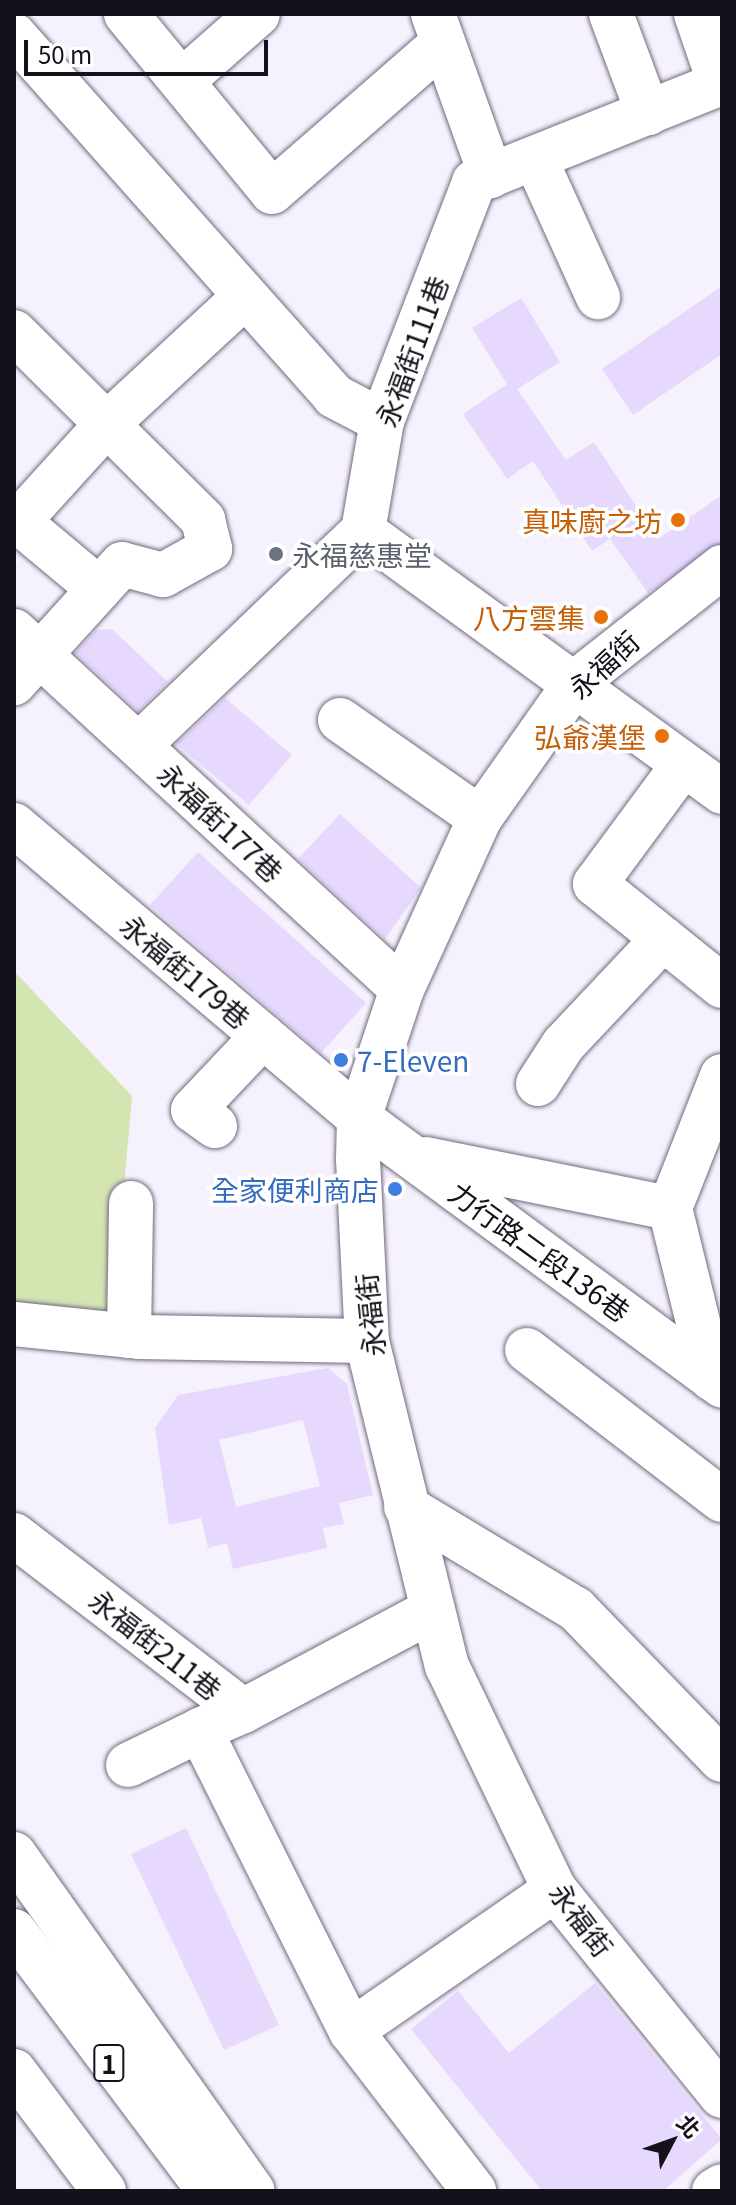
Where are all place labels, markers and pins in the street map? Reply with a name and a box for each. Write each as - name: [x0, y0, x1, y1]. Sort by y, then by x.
- place label: 真味廚之坊: [522, 503, 662, 537]
- marker: 真味廚之坊: [669, 511, 687, 529]
- place label: 永福慈惠堂: [292, 537, 432, 571]
- marker: 永福慈惠堂: [267, 545, 285, 563]
- place label: 八方雲集: [473, 600, 585, 634]
- marker: 八方雲集: [592, 608, 610, 626]
- place label: 弘爺漢堡: [534, 719, 646, 753]
- marker: 弘爺漢堡: [653, 727, 671, 745]
- place label: 7-Eleven: [357, 1043, 469, 1077]
- marker: 7-Eleven: [332, 1051, 350, 1069]
- place label: 全家便利商店: [211, 1172, 379, 1206]
- marker: 全家便利商店: [386, 1180, 404, 1198]

